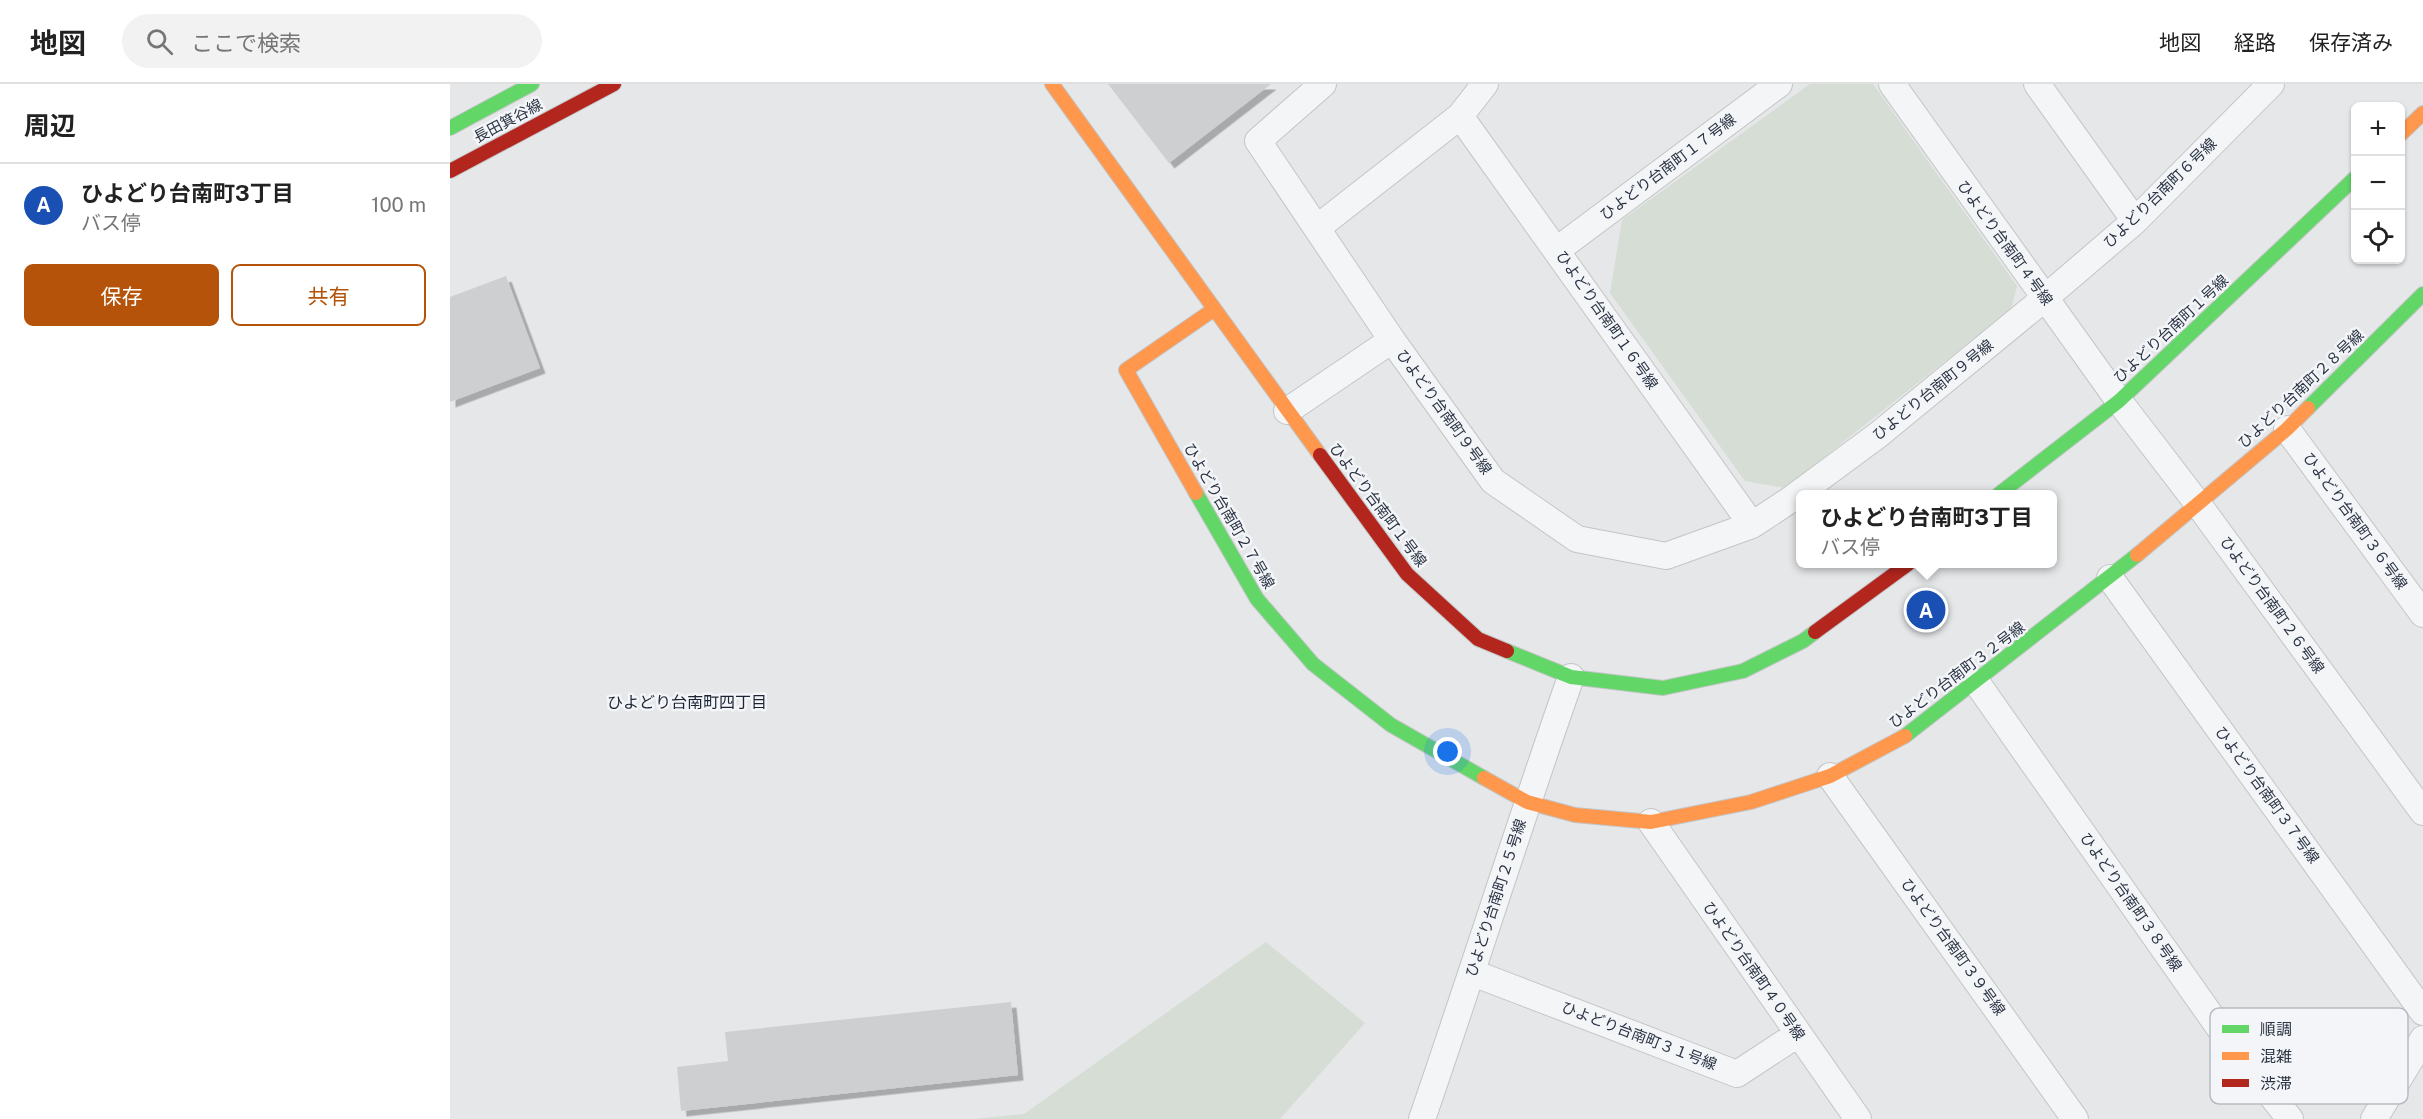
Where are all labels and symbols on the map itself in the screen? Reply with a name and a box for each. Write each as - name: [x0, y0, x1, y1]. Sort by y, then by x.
- street label: 長田箕谷線: [471, 95, 545, 146]
- street label: ひよどり台南町１７号線: [1597, 110, 1739, 223]
- street label: ひよどり台南町６号線: [2100, 134, 2220, 251]
- street label: ひよどり台南町４号線: [1954, 177, 2056, 308]
- street label: ひよどり台南町１６号線: [1553, 247, 1662, 392]
- street label: ひよどり台南町１号線: [2110, 271, 2231, 386]
- street label: ひよどり台南町２８号線: [2235, 326, 2367, 451]
- street label: ひよどり台南町９号線: [1869, 336, 1996, 443]
- street label: ひよどり台南町９号線: [1393, 346, 1495, 477]
- street label: ひよどり台南町２７号線: [1181, 440, 1278, 591]
- street label: ひよどり台南町１号線: [1326, 440, 1430, 570]
- street label: ひよどり台南町３６号線: [2300, 449, 2411, 592]
- street label: ひよどり台南町２６号線: [2217, 533, 2328, 676]
- pin: A: [1906, 588, 1946, 632]
- street label: ひよどり台南町３２号線: [1886, 618, 2028, 731]
- district label: ひよどり台南町四丁目: [607, 693, 767, 712]
- street label: ひよどり台南町３７号線: [2212, 723, 2323, 866]
- your location: [1433, 737, 1462, 766]
- street label: ひよどり台南町２５号線: [1462, 817, 1529, 979]
- street label: ひよどり台南町３８号線: [2077, 829, 2186, 974]
- street label: ひよどり台南町３９号線: [1898, 875, 2009, 1018]
- street label: ひよどり台南町４０号線: [1700, 898, 1809, 1043]
- street label: ひよどり台南町３１号線: [1559, 998, 1719, 1073]
- legend: [2210, 1008, 2408, 1104]
- text: 順調: [2260, 1020, 2292, 1039]
- text: 混雑: [2260, 1047, 2292, 1066]
- text: 渋滞: [2260, 1074, 2292, 1093]

